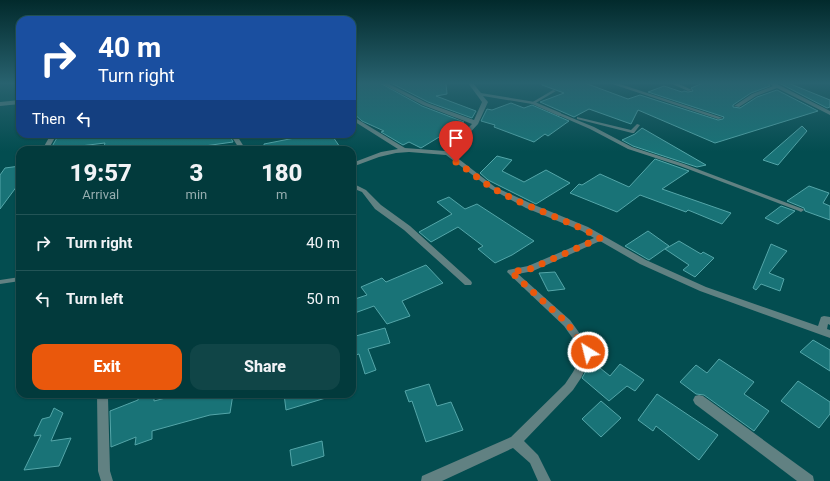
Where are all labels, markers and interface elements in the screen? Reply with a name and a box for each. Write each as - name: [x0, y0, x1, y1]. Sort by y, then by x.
- text: 40 m: [98, 31, 161, 64]
- icon: right: [32, 32, 84, 84]
- text: Turn right: [98, 65, 175, 86]
- icon: left: [73, 108, 95, 130]
- text: Then: [32, 110, 65, 128]
- pin: [439, 121, 473, 162]
- icon: arrive: [445, 127, 467, 149]
- text: 19:57: [70, 159, 132, 187]
- text: 3: [189, 159, 203, 187]
- text: 180: [261, 159, 302, 187]
- text: Arrival: [82, 187, 119, 202]
- text: min: [186, 187, 207, 202]
- text: m: [276, 187, 287, 202]
- icon: right: [32, 232, 54, 254]
- text: Turn right: [66, 234, 132, 252]
- text: 40 m: [306, 234, 340, 252]
- icon: left: [32, 288, 54, 310]
- text: Turn left: [66, 290, 123, 308]
- text: 50 m: [306, 290, 340, 308]
- position arrow: [567, 331, 609, 373]
- button: Exit: [32, 344, 182, 390]
- button: Share: [190, 344, 340, 390]

